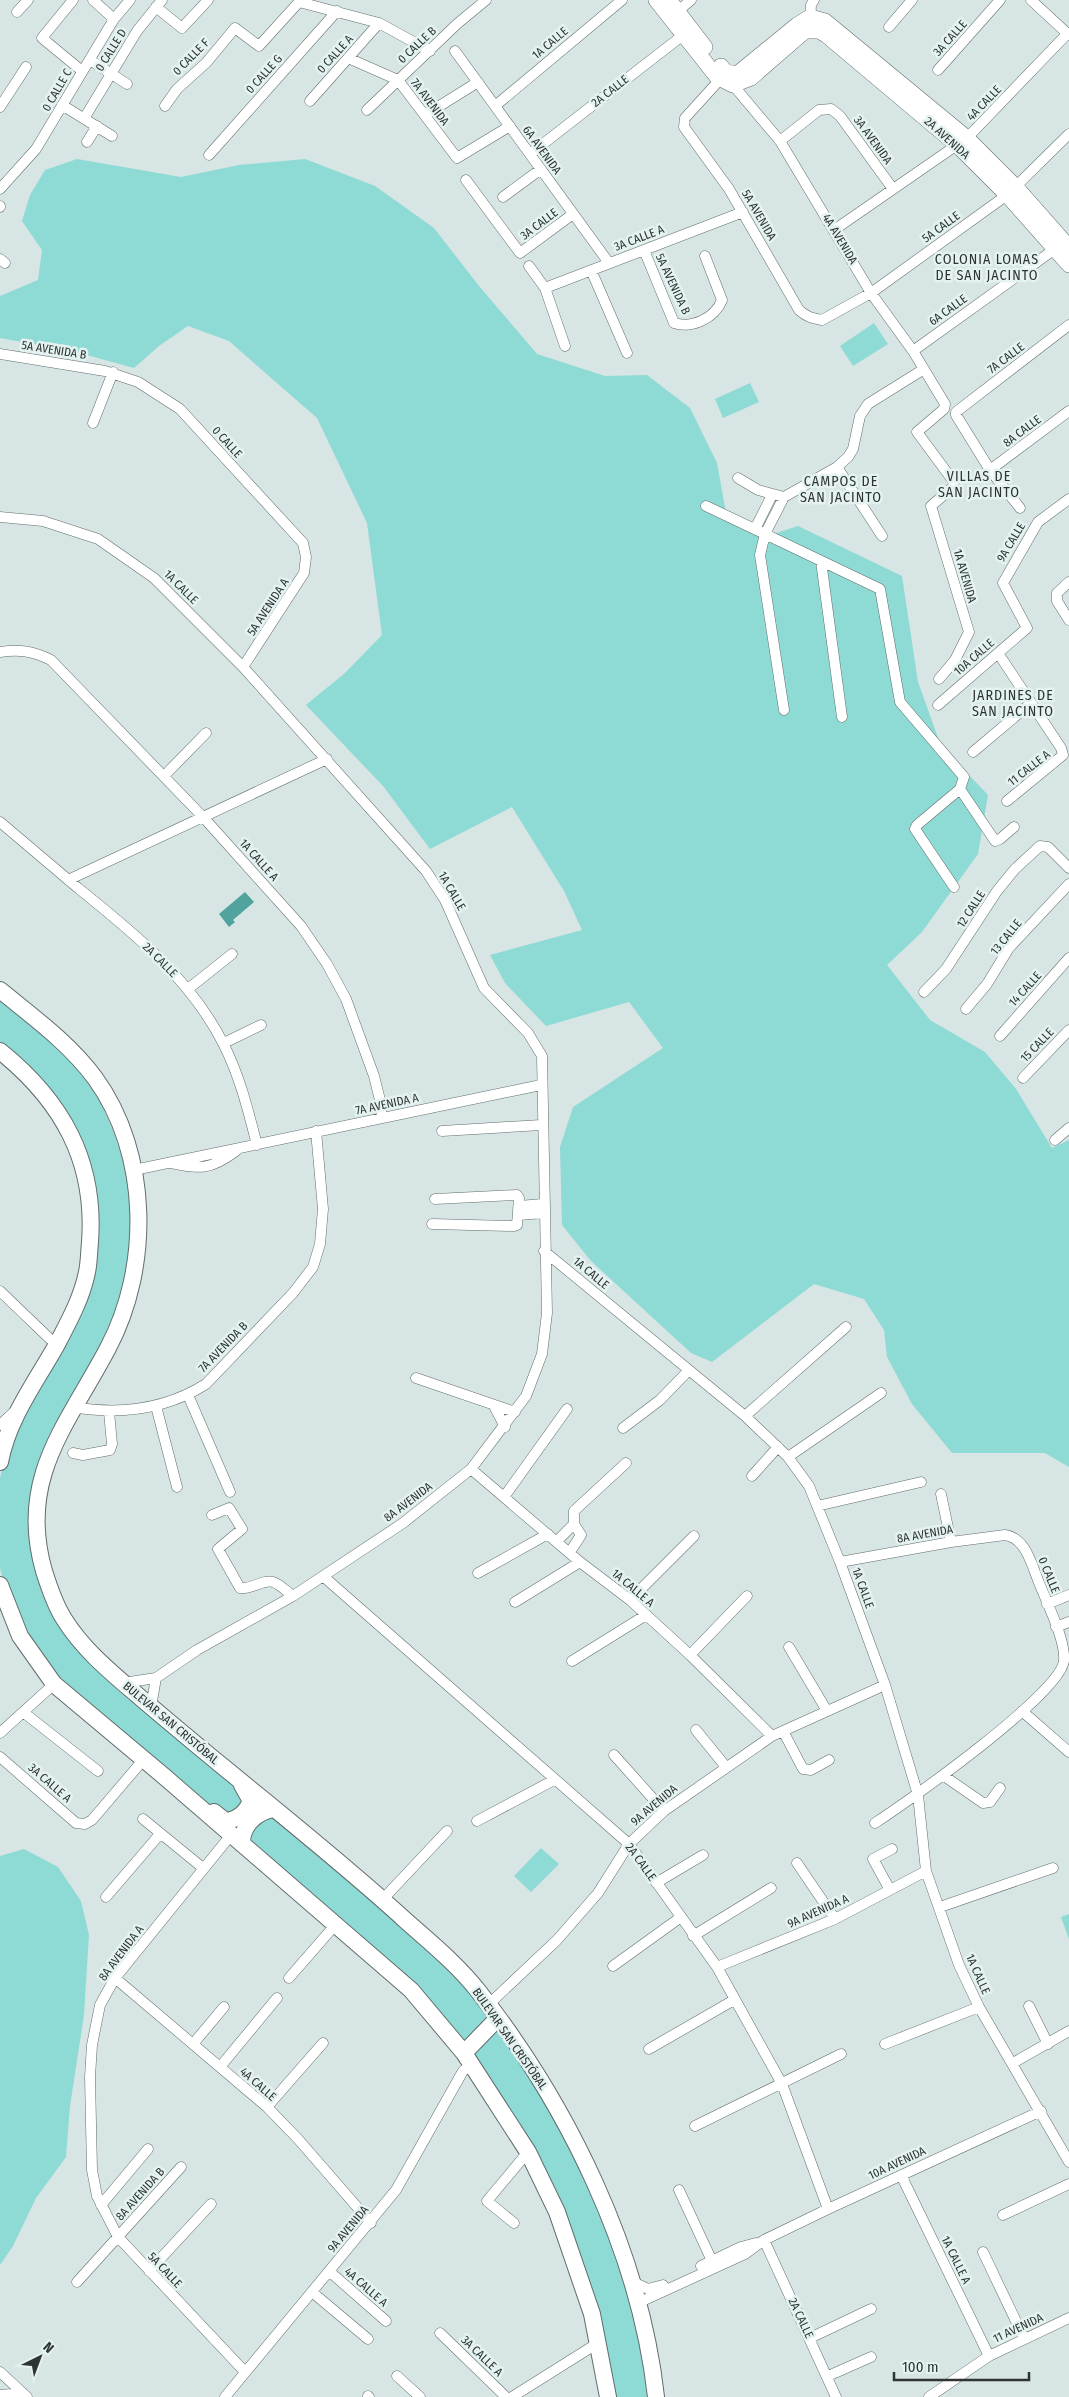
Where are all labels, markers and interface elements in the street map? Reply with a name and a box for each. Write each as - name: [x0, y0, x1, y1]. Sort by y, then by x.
- street label: 3A CALLE: [930, 17, 970, 59]
- street label: 0 CALLE B: [395, 24, 439, 66]
- street label: 1A CALLE: [529, 24, 571, 62]
- street label: 0 CALLE D: [92, 26, 130, 74]
- street label: 0 CALLE A: [314, 31, 356, 76]
- street label: 0 CALLE F: [170, 35, 213, 78]
- street label: 0 CALLE G: [243, 52, 285, 96]
- street label: 0 CALLE C: [39, 66, 75, 114]
- street label: 2A CALLE: [589, 72, 632, 110]
- street label: 7A AVENIDA: [408, 76, 453, 129]
- street label: 4A CALLE: [964, 82, 1004, 124]
- street label: 3A AVENIDA: [851, 113, 896, 167]
- street label: 2A AVENIDA: [922, 114, 973, 162]
- street label: 6A AVENIDA: [520, 123, 565, 178]
- street label: 5A AVENIDA: [739, 187, 779, 243]
- street label: 3A CALLE: [518, 205, 561, 243]
- street label: 5A CALLE: [919, 208, 963, 245]
- street label: 4A AVENIDA: [819, 211, 861, 267]
- street label: 3A CALLE A: [612, 222, 667, 254]
- street label: 5A AVENIDA B: [653, 251, 693, 317]
- district label: COLONIA LOMAS DE SAN JACINTO: [935, 251, 1039, 284]
- street label: 6A CALLE: [926, 291, 970, 329]
- street label: 5A AVENIDA B: [21, 338, 88, 362]
- street label: 7A CALLE: [985, 339, 1027, 376]
- street label: 8A CALLE: [1000, 412, 1044, 450]
- street label: 0 CALLE: [209, 423, 245, 461]
- district label: VILLAS DE SAN JACINTO: [938, 468, 1020, 501]
- district label: CAMPOS DE SAN JACINTO: [800, 473, 882, 506]
- street label: 9A CALLE: [994, 519, 1028, 564]
- street label: 1A AVENIDA: [951, 547, 980, 605]
- street label: 1A CALLE: [161, 567, 201, 607]
- street label: 5A AVENIDA A: [244, 575, 292, 638]
- street label: 10A CALLE: [951, 635, 997, 678]
- district label: JARDINES DE SAN JACINTO: [972, 687, 1054, 720]
- street label: 11 CALLE A: [1005, 747, 1053, 789]
- street label: 1A CALLE A: [237, 836, 282, 884]
- street label: 1A CALLE: [435, 869, 469, 913]
- street label: 12 CALLE: [954, 887, 988, 930]
- street label: 13 CALLE: [987, 916, 1025, 958]
- street label: 2A CALLE: [140, 940, 180, 980]
- street label: 14 CALLE: [1006, 968, 1044, 1009]
- street label: 15 CALLE: [1017, 1025, 1057, 1065]
- street label: 7A AVENIDA A: [354, 1090, 421, 1118]
- street label: 1A CALLE: [570, 1254, 612, 1292]
- street label: 7A AVENIDA B: [196, 1319, 251, 1375]
- street label: 8A AVENIDA: [381, 1479, 435, 1525]
- street label: 8A AVENIDA: [896, 1522, 955, 1546]
- street label: 0 CALLE: [1035, 1555, 1063, 1595]
- street label: 1A CALLE A: [609, 1566, 658, 1610]
- street label: 1A CALLE: [849, 1566, 877, 1611]
- street label: BULEVAR SAN CRISTÓBAL: [120, 1678, 223, 1768]
- street label: 3A CALLE A: [26, 1761, 75, 1806]
- street label: 9A AVENIDA: [628, 1781, 681, 1828]
- street label: 2A CALLE: [623, 1840, 660, 1884]
- street label: 9A AVENIDA A: [785, 1891, 851, 1931]
- street label: 8A AVENIDA A: [96, 1922, 147, 1983]
- street label: 1A CALLE: [963, 1952, 993, 1997]
- street label: BULEVAR SAN CRISTÓBAL: [470, 1985, 552, 2093]
- street label: 4A CALLE: [237, 2064, 279, 2104]
- street label: 10A AVENIDA: [866, 2143, 928, 2182]
- street label: 8A AVENIDA B: [113, 2164, 168, 2223]
- street label: 9A AVENIDA: [325, 2202, 372, 2255]
- street label: 1A CALLE A: [938, 2234, 974, 2287]
- street label: 5A CALLE: [145, 2249, 185, 2291]
- street label: 4A CALLE A: [342, 2264, 391, 2310]
- street label: 2A CALLE: [786, 2296, 817, 2341]
- street label: 11 AVENIDA: [991, 2310, 1046, 2346]
- north arrow: [15, 2332, 65, 2382]
- street label: 3A CALLE A: [458, 2333, 506, 2380]
- text: N: [40, 2339, 57, 2357]
- scale bar: [894, 2350, 1029, 2382]
- text: 100 m: [902, 2358, 939, 2376]

